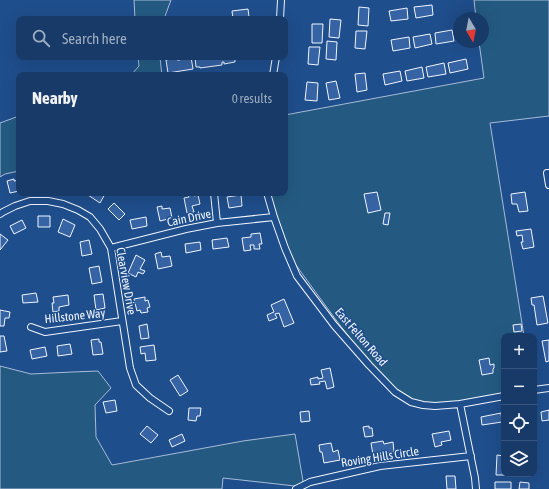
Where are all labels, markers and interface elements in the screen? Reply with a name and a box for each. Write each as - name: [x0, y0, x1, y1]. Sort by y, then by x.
- north arrow: [453, 12, 489, 48]
- search box: [16, 16, 288, 60]
- icon: search: [30, 27, 52, 49]
- text: Search here: [62, 30, 127, 47]
- text: Nearby: [32, 88, 78, 108]
- text: 0 results: [232, 91, 272, 106]
- street label: Cain Drive: [166, 207, 212, 229]
- street label: Clearview Drive: [113, 246, 139, 316]
- street label: East Felton Road: [332, 305, 390, 369]
- street label: Hillstone Way: [44, 306, 106, 326]
- map controls: [501, 333, 537, 477]
- button: +: [501, 333, 537, 369]
- button: −: [501, 369, 537, 405]
- button: locate: [501, 405, 537, 441]
- button: layers: [501, 441, 537, 477]
- street label: Roving Hills Circle: [340, 444, 420, 470]

